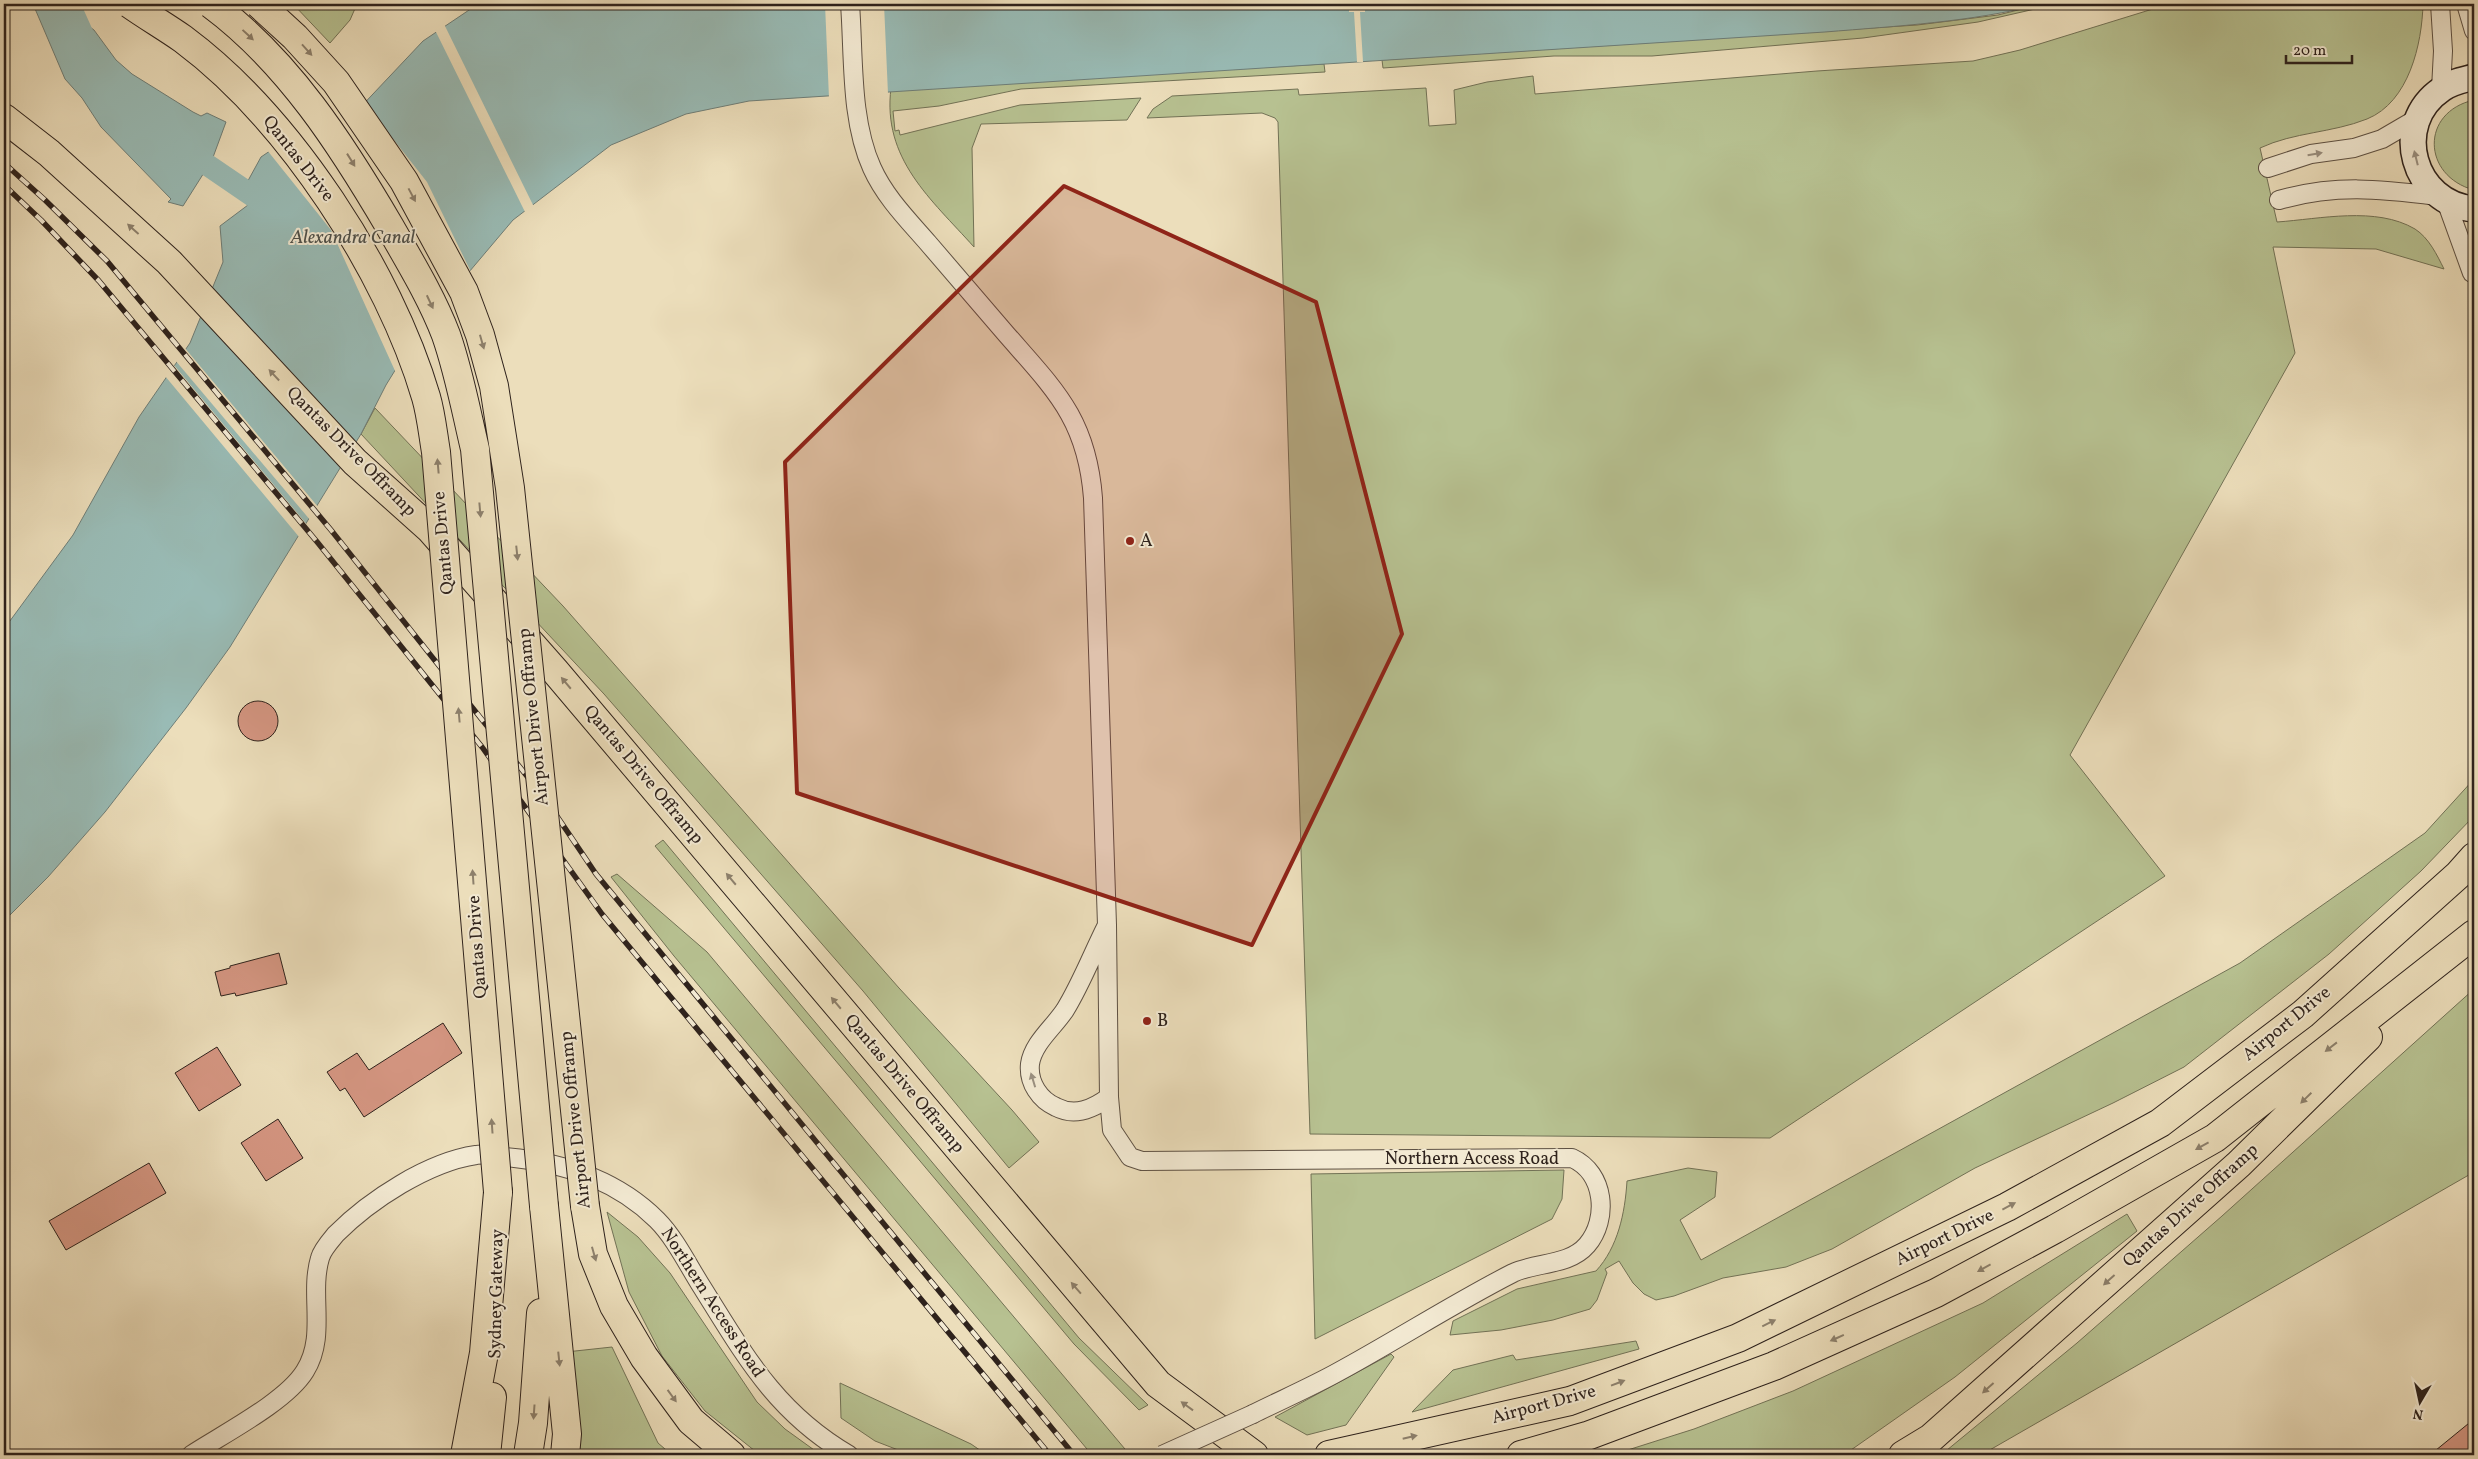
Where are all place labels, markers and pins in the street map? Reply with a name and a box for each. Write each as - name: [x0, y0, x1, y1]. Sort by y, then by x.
- place label: A: [1140, 529, 1153, 554]
- marker: A: [1124, 535, 1136, 547]
- place label: B: [1157, 1009, 1168, 1034]
- marker: B: [1141, 1015, 1153, 1027]

